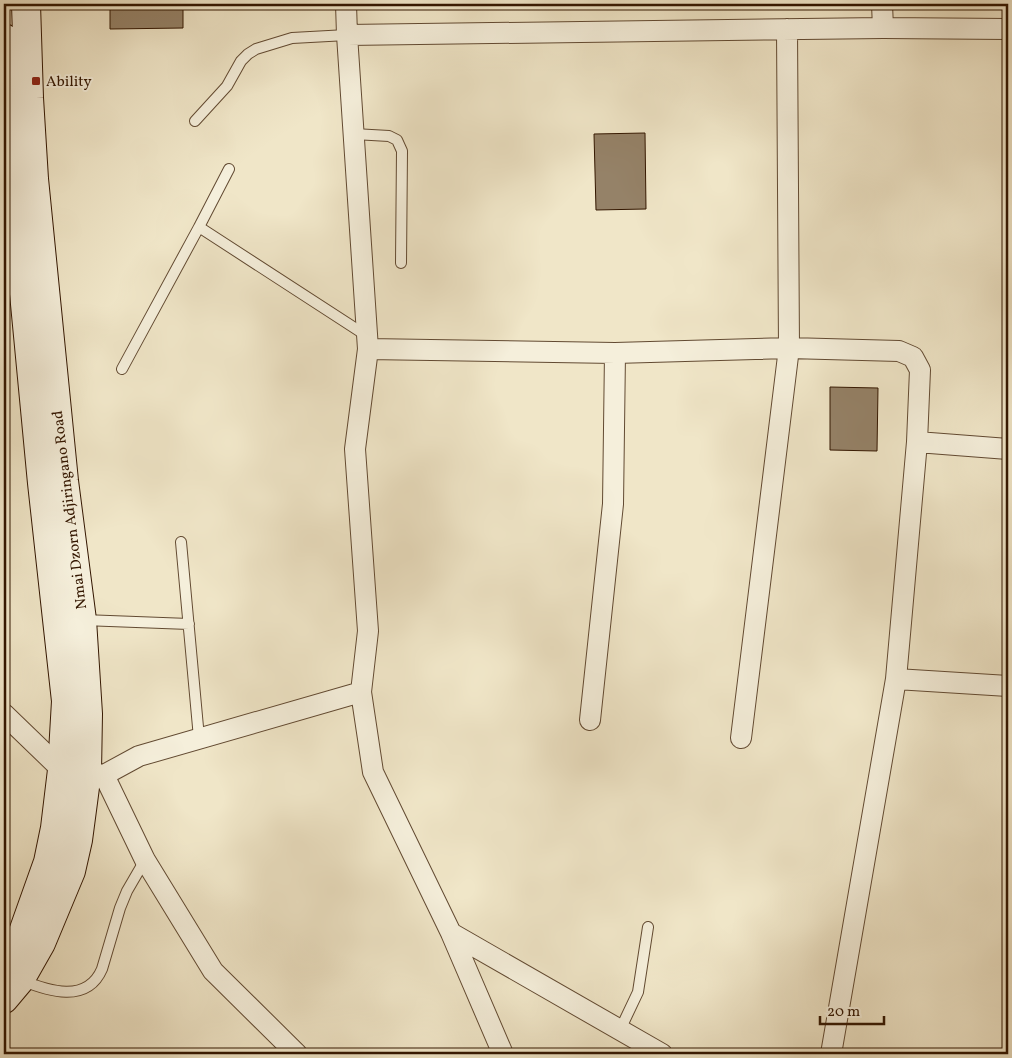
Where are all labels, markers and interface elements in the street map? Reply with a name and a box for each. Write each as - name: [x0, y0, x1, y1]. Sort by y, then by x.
- place label: Ability: [46, 72, 92, 93]
- marker: Ability: [30, 75, 42, 87]
- street label: Nmai Dzorn Adjiringano Road: [48, 409, 93, 610]
- scale bar: [820, 993, 883, 1025]
- text: 20 m: [827, 1002, 860, 1023]

